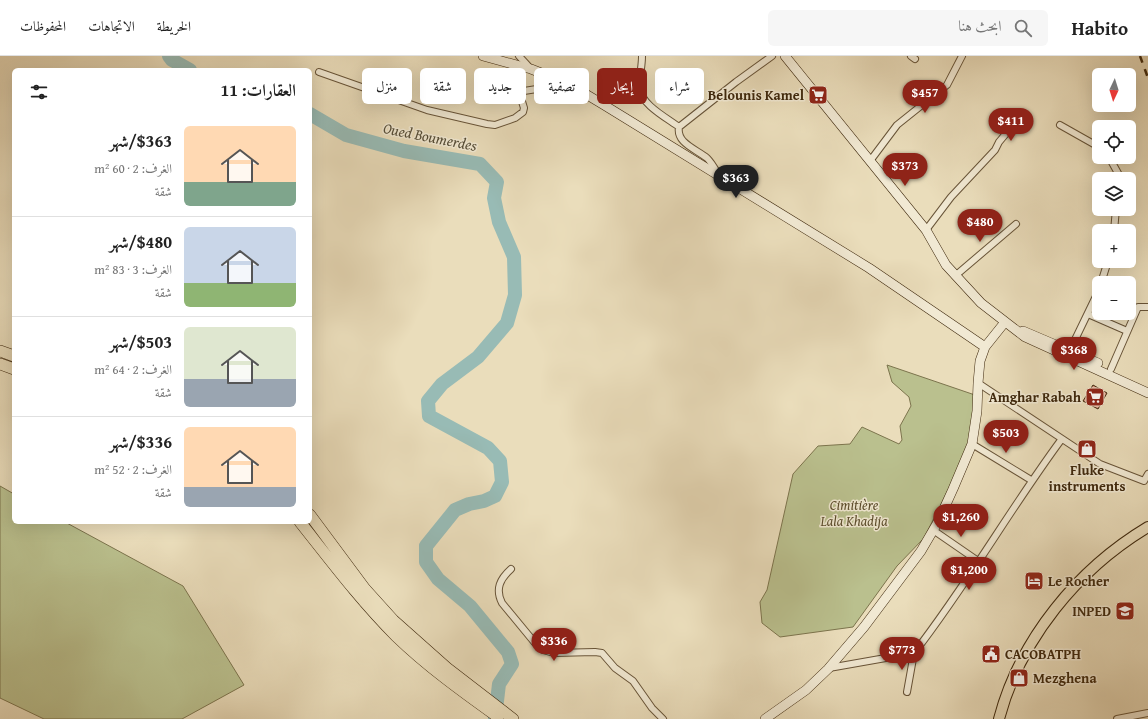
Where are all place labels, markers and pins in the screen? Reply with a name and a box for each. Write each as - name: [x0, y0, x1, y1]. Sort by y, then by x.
- pin: $457: [901, 80, 949, 114]
- supermarket icon: Belounis Kamel: [807, 84, 829, 106]
- place label: Belounis Kamel: [708, 85, 805, 105]
- pin: $411: [987, 108, 1035, 142]
- pin: $373: [881, 153, 929, 187]
- pin: $363: [712, 165, 760, 199]
- pin: $480: [956, 209, 1004, 243]
- pin: $368: [1050, 337, 1098, 371]
- supermarket icon: Amghar Rabah: [1084, 386, 1106, 408]
- place label: Amghar Rabah: [989, 387, 1082, 407]
- pin: $503: [982, 420, 1030, 454]
- shop icon: Fluke instruments: [1076, 438, 1098, 460]
- place label: Fluke instruments: [1049, 460, 1125, 496]
- pin: $1,260: [928, 504, 994, 538]
- pin: $1,200: [936, 557, 1002, 591]
- hotel icon: Le Rocher: [1023, 570, 1045, 592]
- place label: Le Rocher: [1048, 571, 1110, 591]
- school or university icon: INPED: [1114, 600, 1136, 622]
- place label: INPED: [1072, 601, 1111, 621]
- pin: $336: [530, 628, 578, 662]
- pin: $773: [878, 637, 926, 671]
- public building icon: CACOBATPH: [980, 643, 1002, 665]
- place label: CACOBATPH: [1005, 644, 1081, 664]
- shop icon: Mezghena: [1008, 667, 1030, 689]
- place label: Mezghena: [1033, 668, 1097, 688]

